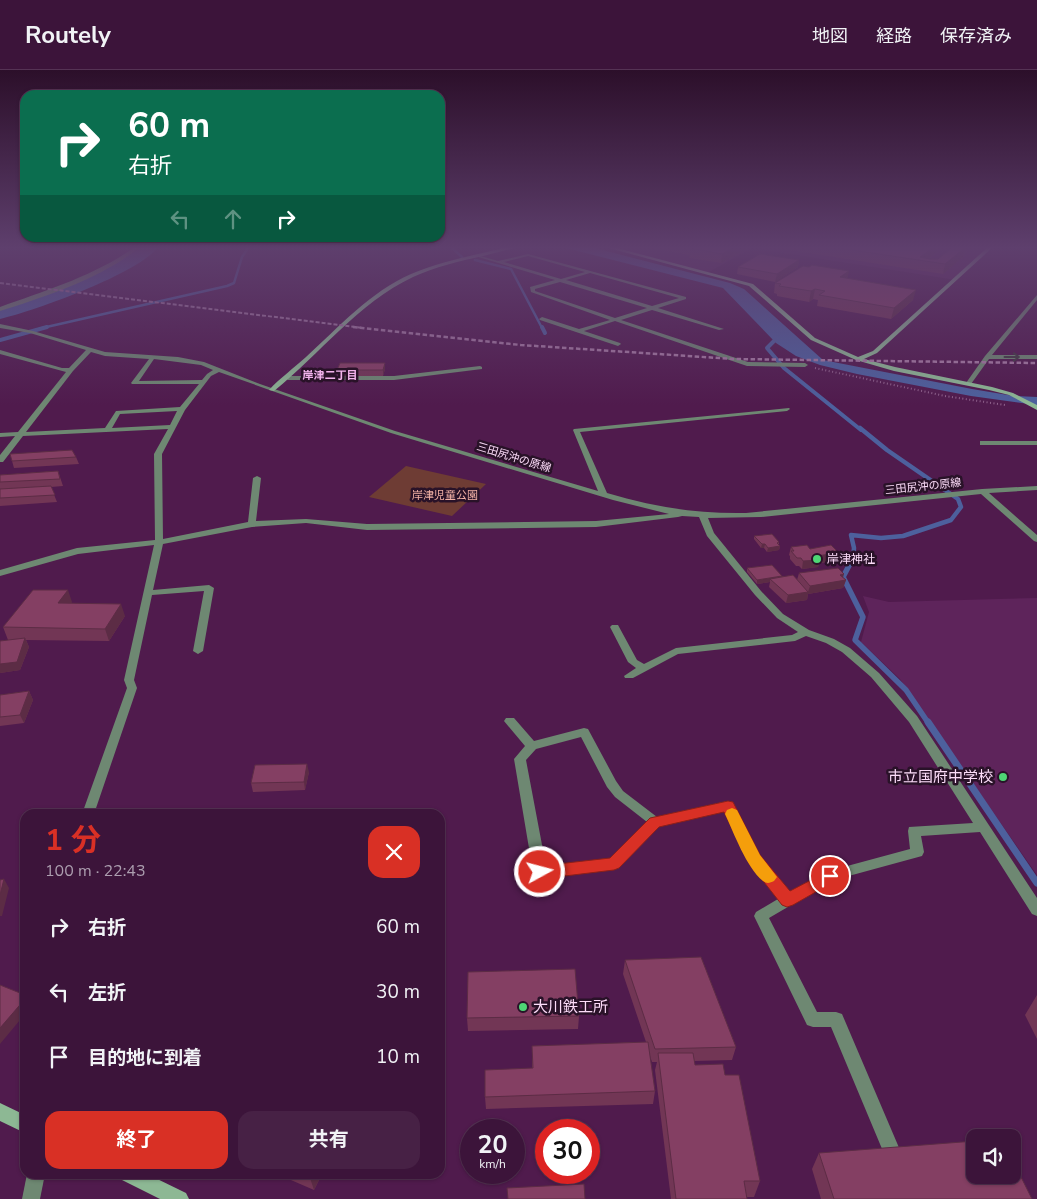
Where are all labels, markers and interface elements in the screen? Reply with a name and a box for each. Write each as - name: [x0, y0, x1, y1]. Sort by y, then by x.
- text: Routely: [25, 19, 111, 51]
- text: 地図: [812, 24, 848, 48]
- text: 経路: [876, 24, 912, 48]
- text: 保存済み: [940, 24, 1012, 48]
- text: 60 m: [128, 102, 210, 149]
- icon: right: [45, 110, 110, 175]
- text: 右折: [128, 151, 172, 181]
- icon: left: [166, 205, 194, 233]
- icon: ahead: [219, 205, 247, 233]
- icon: right: [272, 205, 300, 233]
- one-way arrow: [1004, 352, 1020, 362]
- district label: 岸津二丁目: [303, 368, 358, 383]
- street label: 三田尻沖の原線: [475, 439, 553, 476]
- street label: 三田尻沖の原線: [884, 475, 962, 498]
- park label: 岸津児童公園: [412, 488, 478, 503]
- place label: 岸津神社: [827, 551, 875, 567]
- marker: 岸津神社: [811, 553, 823, 565]
- place label: 市立国府中学校: [888, 767, 993, 787]
- marker: 市立国府中学校: [997, 771, 1009, 783]
- text: 1 分: [45, 820, 101, 861]
- button: close: [368, 826, 420, 878]
- position arrow: [513, 845, 565, 897]
- pin: [809, 855, 851, 897]
- text: 100 m · 22:43: [45, 860, 146, 882]
- icon: arrive: [816, 862, 844, 890]
- icon: right: [45, 913, 73, 941]
- text: 60 m: [376, 914, 420, 940]
- text: 右折: [88, 915, 126, 941]
- icon: left: [45, 978, 73, 1006]
- text: 30 m: [376, 979, 420, 1005]
- text: 左折: [88, 980, 126, 1006]
- place label: 大川鉄工所: [533, 997, 608, 1017]
- marker: 大川鉄工所: [517, 1001, 529, 1013]
- icon: arrive: [45, 1043, 73, 1071]
- text: 10 m: [376, 1044, 420, 1070]
- text: 目的地に到着: [88, 1045, 202, 1071]
- button: 終了: [45, 1111, 228, 1169]
- button: 共有: [238, 1111, 420, 1169]
- speed limit sign: 30: [535, 1119, 600, 1184]
- text: 20: [477, 1128, 508, 1162]
- map controls: [966, 1129, 1021, 1184]
- button: sound: [966, 1129, 1021, 1184]
- text: km/h: [479, 1156, 506, 1172]

